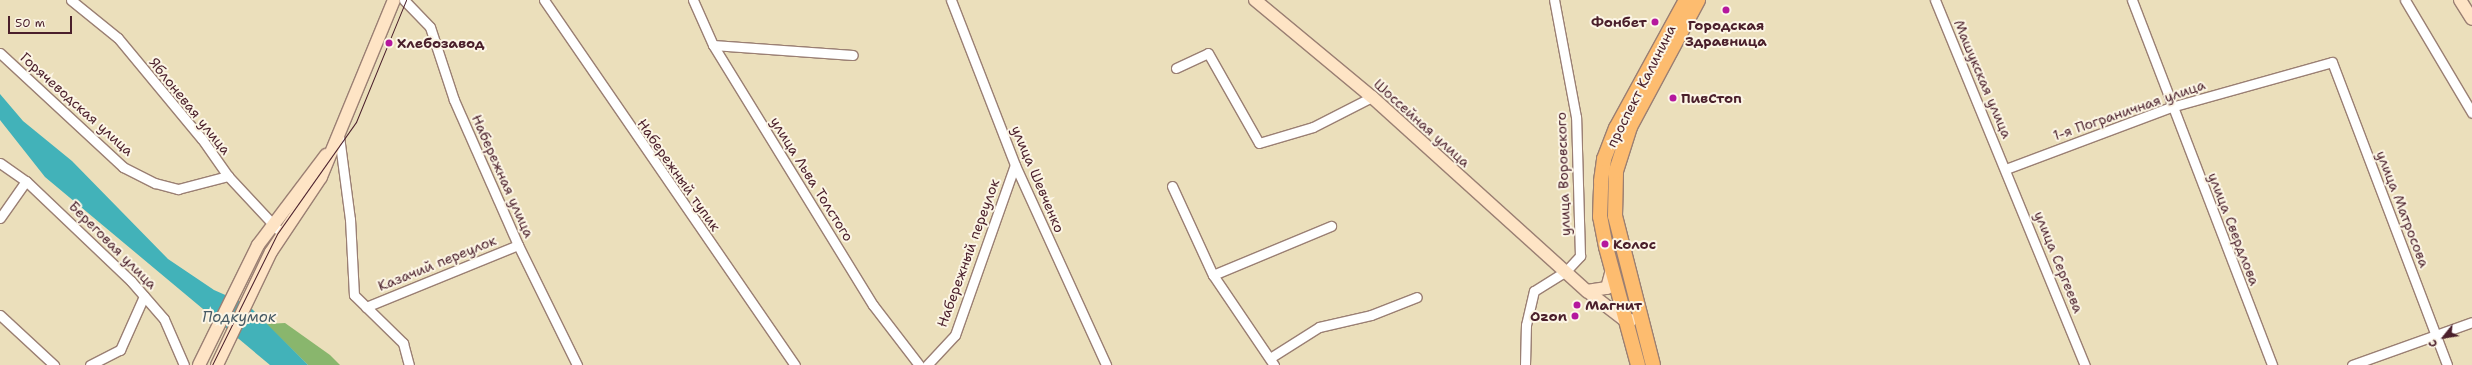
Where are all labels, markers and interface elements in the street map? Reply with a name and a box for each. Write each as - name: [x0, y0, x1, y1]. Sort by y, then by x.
- marker: Городская Здравница: [1721, 5, 1731, 15]
- scale bar: [10, 8, 74, 34]
- place label: Фонбет: [1591, 14, 1647, 30]
- text: 50 m: [15, 15, 45, 31]
- marker: Фонбет: [1650, 17, 1660, 27]
- place label: Городская Здравница: [1685, 17, 1767, 50]
- street label: Машукская улица: [1950, 17, 2016, 141]
- street label: проспект Калинина: [1603, 22, 1679, 150]
- place label: Хлебозавод: [397, 35, 485, 51]
- marker: Хлебозавод: [384, 38, 394, 48]
- street label: Горячеводская улица: [17, 49, 137, 159]
- street label: Яблоневая улица: [146, 54, 234, 158]
- street label: Шоссейная улица: [1370, 75, 1474, 171]
- street label: 1-я Пограничная улица: [2051, 76, 2207, 144]
- place label: ПивСтоп: [1681, 90, 1742, 106]
- marker: ПивСтоп: [1668, 93, 1678, 103]
- street label: Набережная улица: [468, 112, 538, 240]
- street label: улица Воровского: [1552, 112, 1574, 236]
- street label: улица Льва Толстого: [767, 114, 857, 244]
- street label: Набережный тупик: [634, 116, 724, 234]
- street label: улица Шевченко: [1008, 123, 1068, 235]
- street label: улица Матросова: [2373, 148, 2433, 270]
- street label: улица Свердлова: [2205, 170, 2263, 288]
- street label: Набережный переулок: [933, 177, 1003, 329]
- street label: Береговая улица: [66, 198, 160, 292]
- street label: улица Сергеева: [2031, 209, 2087, 315]
- street label: Казачий переулок: [375, 232, 499, 294]
- place label: Колос: [1613, 236, 1656, 252]
- marker: Колос: [1600, 239, 1610, 249]
- place label: Магнит: [1585, 297, 1642, 313]
- marker: Магнит: [1572, 300, 1582, 310]
- place label: Ozon: [1530, 308, 1567, 324]
- water label: Подкумок: [202, 309, 276, 327]
- marker: Ozon: [1570, 311, 1580, 321]
- north arrow: [2424, 317, 2464, 357]
- text: С: [2425, 337, 2441, 350]

